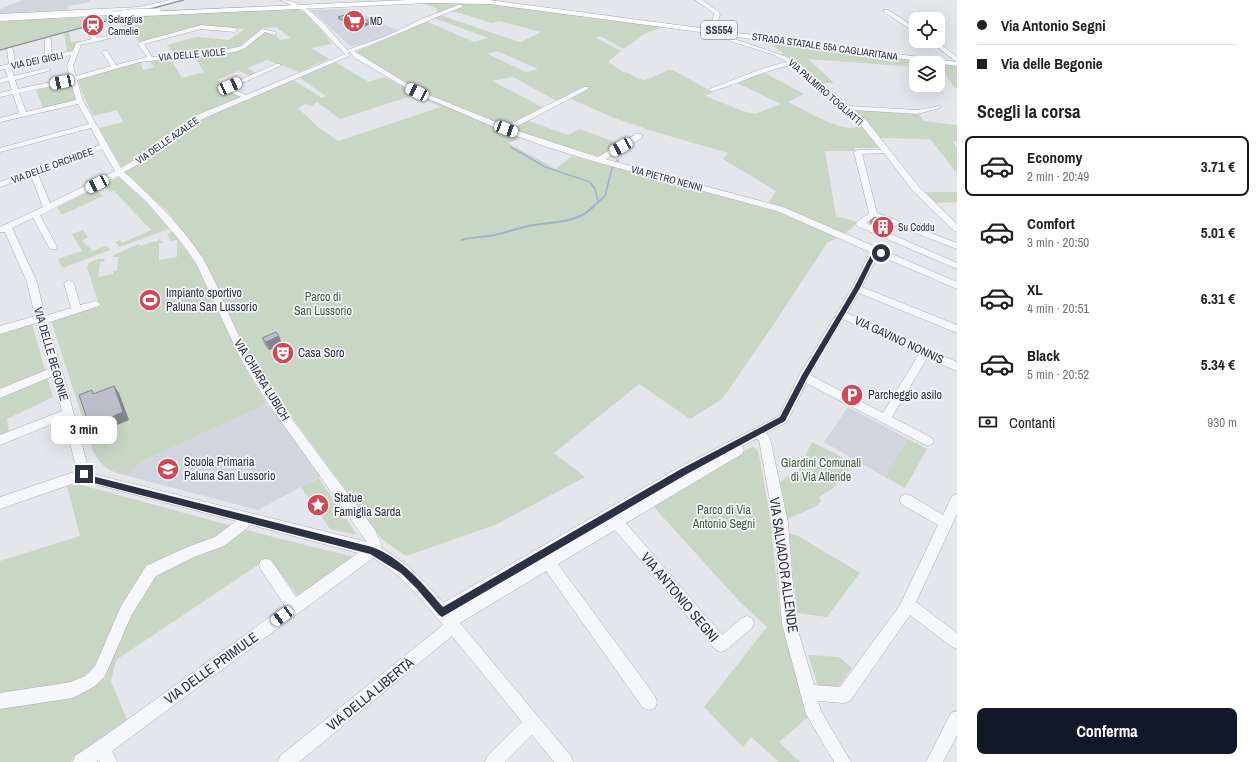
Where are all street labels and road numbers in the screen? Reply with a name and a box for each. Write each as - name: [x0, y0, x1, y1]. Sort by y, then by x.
- road number: SS554: [701, 21, 737, 39]
- street label: STRADA STATALE 554 CAGLIARITANA: [751, 30, 899, 63]
- street label: VIA DELLE VIOLE: [158, 45, 226, 64]
- street label: VIA DEI GIGLI: [10, 49, 64, 72]
- street label: VIA PALMIRO TOGLIATTI: [786, 56, 866, 128]
- street label: VIA DELLE AZALEE: [133, 114, 201, 167]
- street label: VIA DELLE ORCHIDEE: [9, 145, 95, 186]
- street label: VIA PIETRO NENNI: [630, 163, 704, 194]
- street label: VIA DELLE BEGONIE: [30, 305, 72, 403]
- street label: VIA GAVINO NONNIS: [852, 312, 947, 368]
- street label: VIA CHIARA LUBICH: [230, 336, 294, 424]
- street label: VIA SALVADOR ALLENDE: [766, 496, 802, 634]
- street label: VIA ANTONIO SEGNI: [637, 549, 723, 645]
- street label: VIA DELLE PRIMULE: [161, 628, 261, 708]
- street label: VIA DELLA LIBERTÀ: [323, 653, 417, 735]

